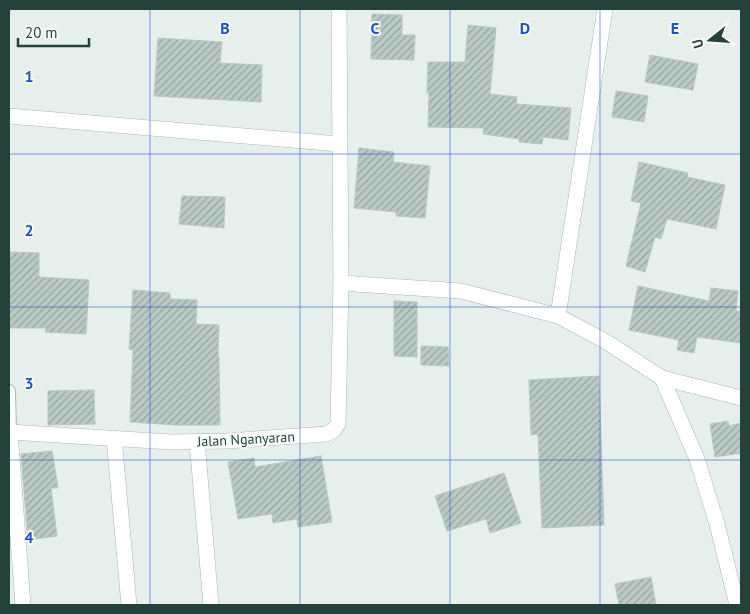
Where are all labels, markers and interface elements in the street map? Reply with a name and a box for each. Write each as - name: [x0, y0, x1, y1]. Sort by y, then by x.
- scale bar: [18, 15, 89, 47]
- north arrow: [685, 15, 735, 65]
- text: B: [220, 18, 230, 38]
- text: C: [371, 18, 380, 38]
- text: D: [520, 18, 530, 38]
- text: E: [671, 18, 679, 38]
- text: 20 m: [25, 23, 58, 42]
- text: U: [688, 37, 707, 51]
- text: 1: [24, 66, 34, 86]
- text: 2: [24, 220, 34, 240]
- text: 3: [24, 373, 34, 393]
- street label: Jalan Nganyaran: [196, 427, 295, 451]
- text: 4: [24, 527, 34, 547]

